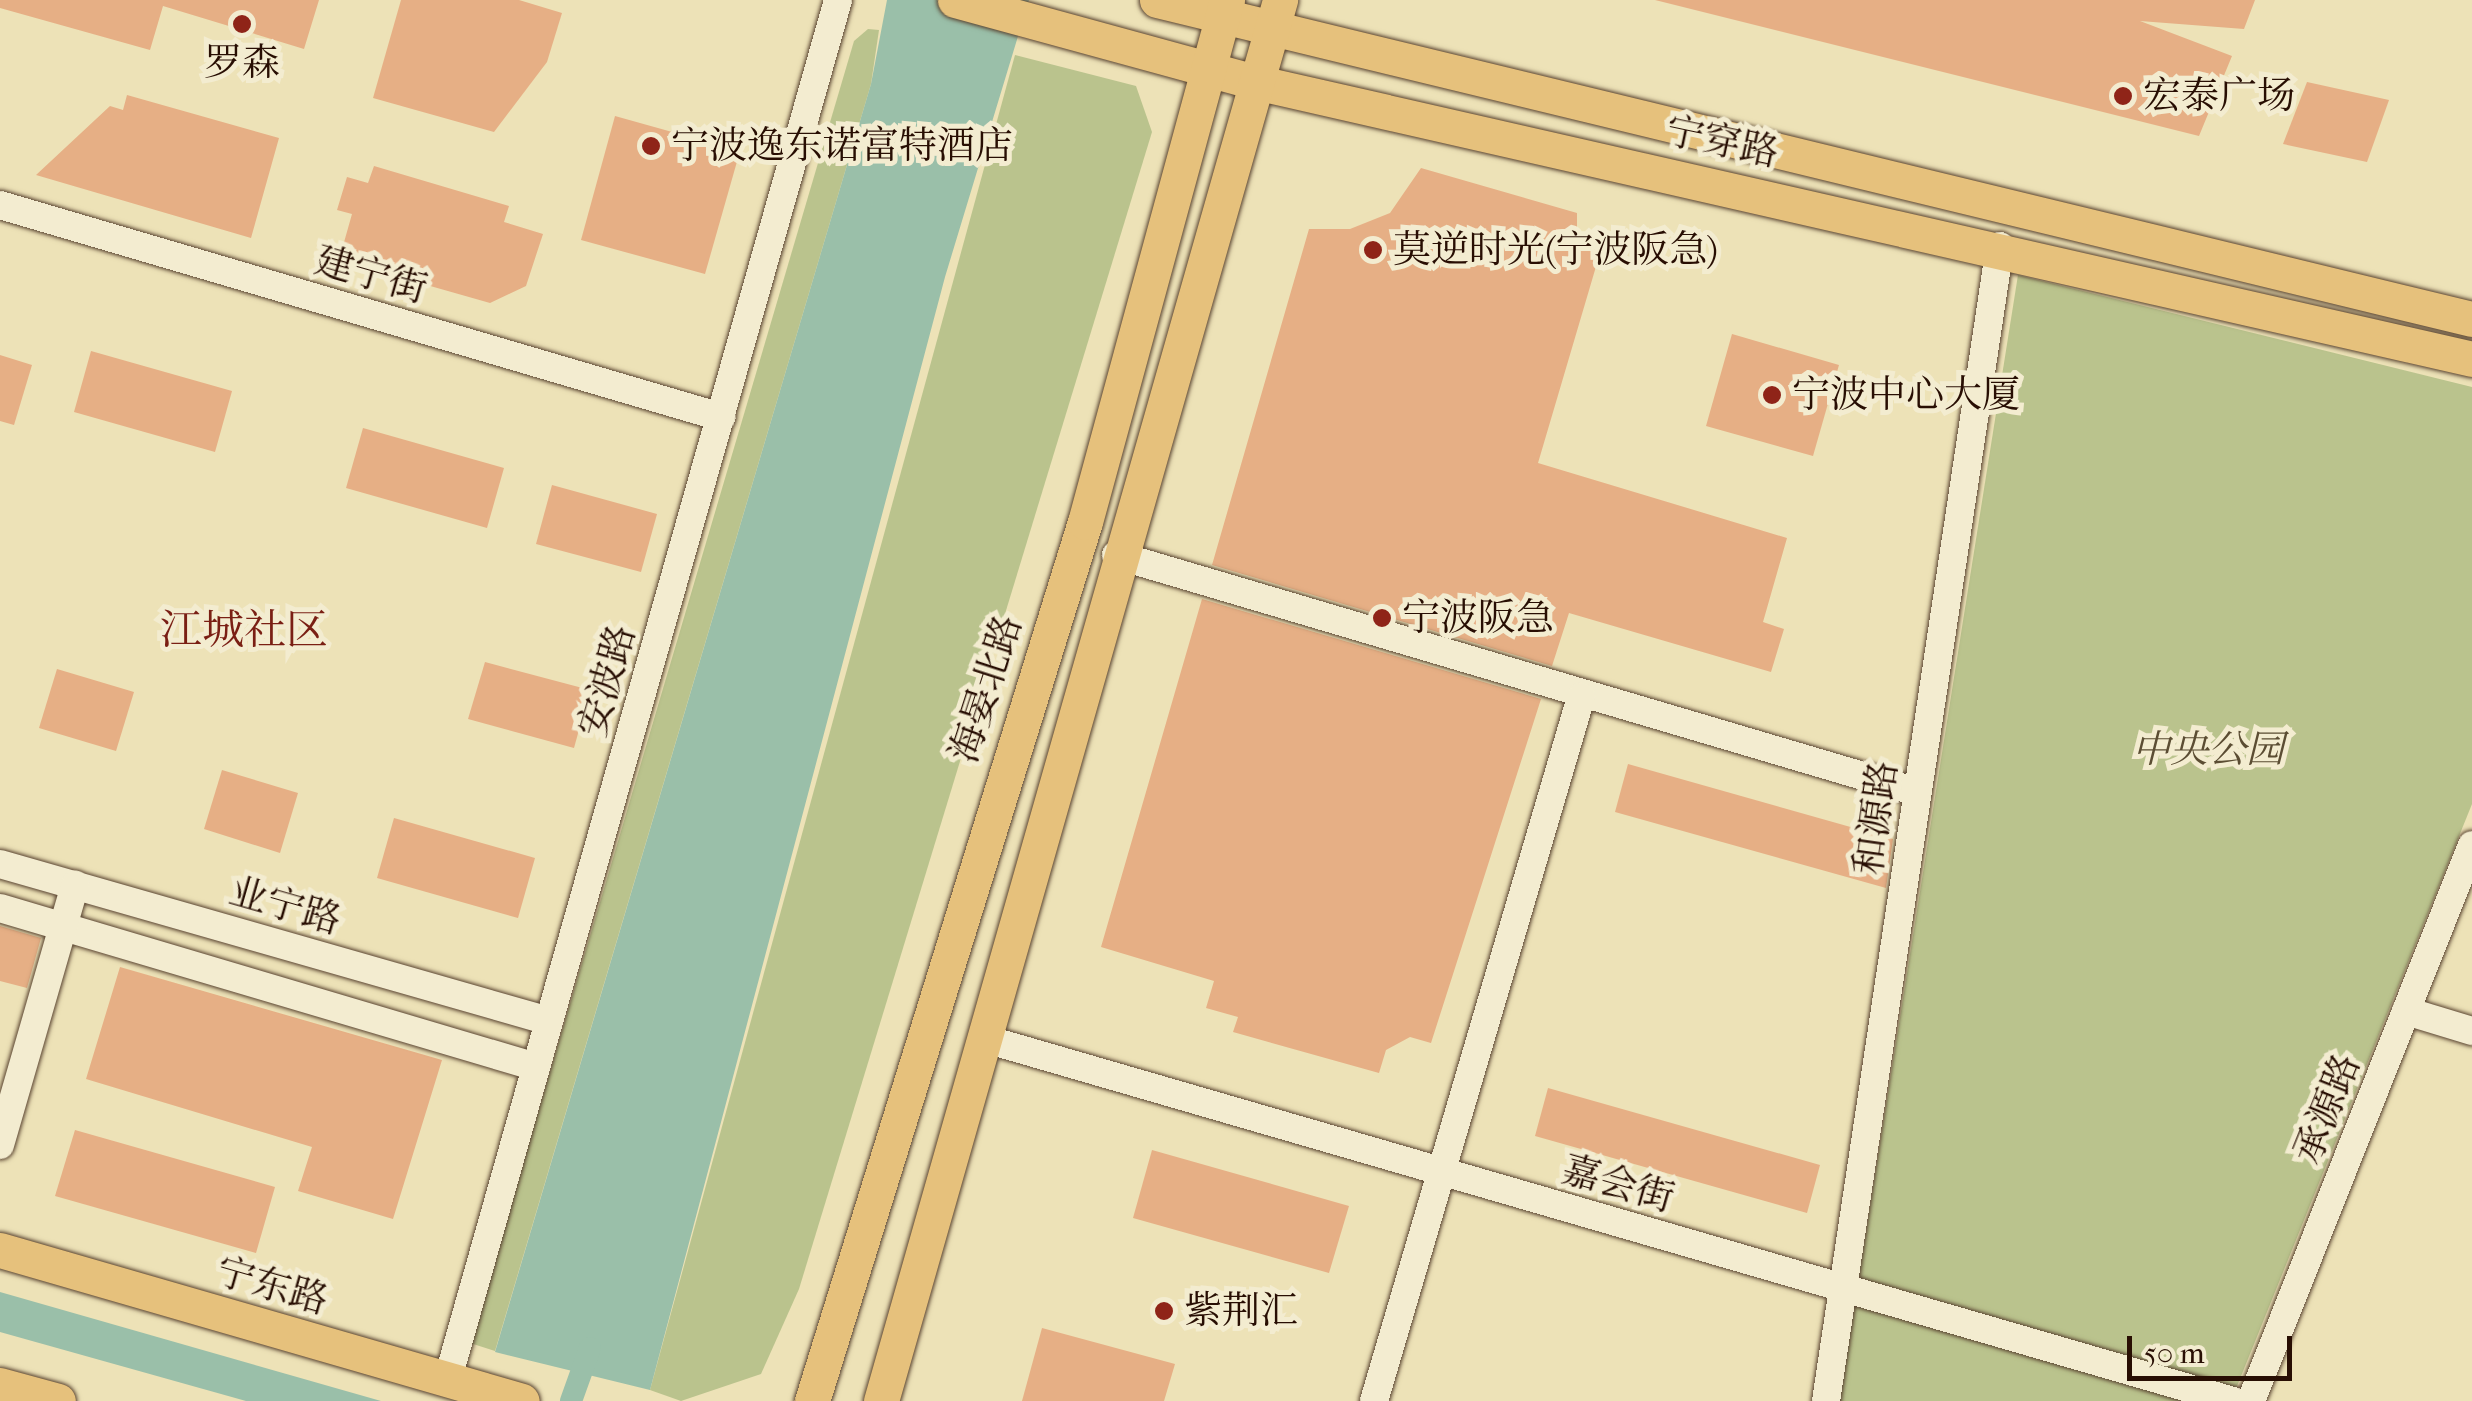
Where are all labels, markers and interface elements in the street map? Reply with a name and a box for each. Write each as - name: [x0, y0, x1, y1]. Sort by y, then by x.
- marker: 罗森: [231, 13, 253, 35]
- place label: 罗森: [204, 40, 280, 86]
- place label: 宏泰广场: [2143, 73, 2295, 119]
- marker: 宏泰广场: [2112, 85, 2134, 107]
- street label: 宁穿路: [1662, 108, 1782, 176]
- place label: 宁波逸东诺富特酒店: [671, 123, 1013, 169]
- marker: 宁波逸东诺富特酒店: [640, 135, 662, 157]
- place label: 莫逆时光(宁波阪急): [1393, 227, 1718, 273]
- street label: 建宁街: [310, 237, 432, 313]
- marker: 莫逆时光(宁波阪急): [1362, 239, 1384, 261]
- place label: 宁波中心大厦: [1792, 372, 2020, 418]
- marker: 宁波中心大厦: [1761, 384, 1783, 406]
- place label: 宁波阪急: [1402, 595, 1554, 641]
- district label: 江城社区: [160, 606, 328, 656]
- marker: 宁波阪急: [1371, 607, 1393, 629]
- street label: 海晏北路: [941, 610, 1031, 768]
- street label: 安波路: [569, 620, 645, 742]
- park label: 中央公园: [2132, 727, 2284, 773]
- street label: 和源路: [1845, 758, 1907, 878]
- street label: 业宁路: [224, 868, 346, 944]
- street label: 承源路: [2285, 1048, 2369, 1170]
- street label: 嘉会街: [1557, 1146, 1679, 1222]
- street label: 宁东路: [211, 1248, 333, 1324]
- place label: 紫荆汇: [1184, 1288, 1298, 1334]
- marker: 紫荆汇: [1153, 1300, 1175, 1322]
- scale bar: [2132, 1316, 2297, 1378]
- text: 50 m: [2144, 1336, 2205, 1371]

